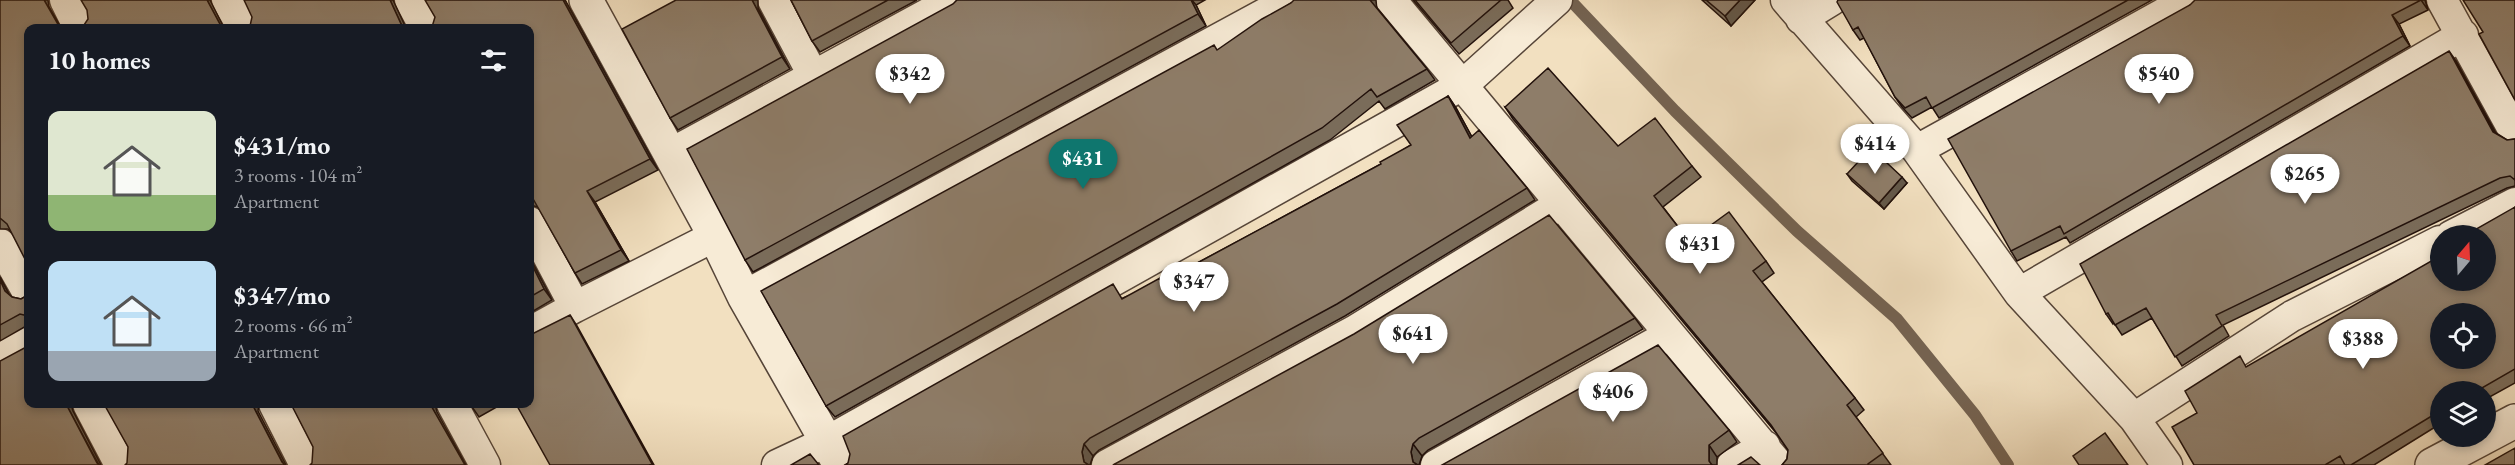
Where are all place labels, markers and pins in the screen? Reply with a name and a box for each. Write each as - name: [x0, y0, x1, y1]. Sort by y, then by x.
- pin: $342: [874, 54, 946, 105]
- pin: $540: [2123, 54, 2195, 105]
- pin: $414: [1839, 124, 1911, 175]
- pin: $431: [1047, 139, 1119, 190]
- pin: $265: [2269, 154, 2341, 205]
- pin: $431: [1664, 224, 1736, 275]
- pin: $347: [1158, 262, 1230, 313]
- pin: $641: [1377, 314, 1449, 365]
- pin: $388: [2327, 319, 2399, 370]
- pin: $406: [1577, 372, 1649, 423]

